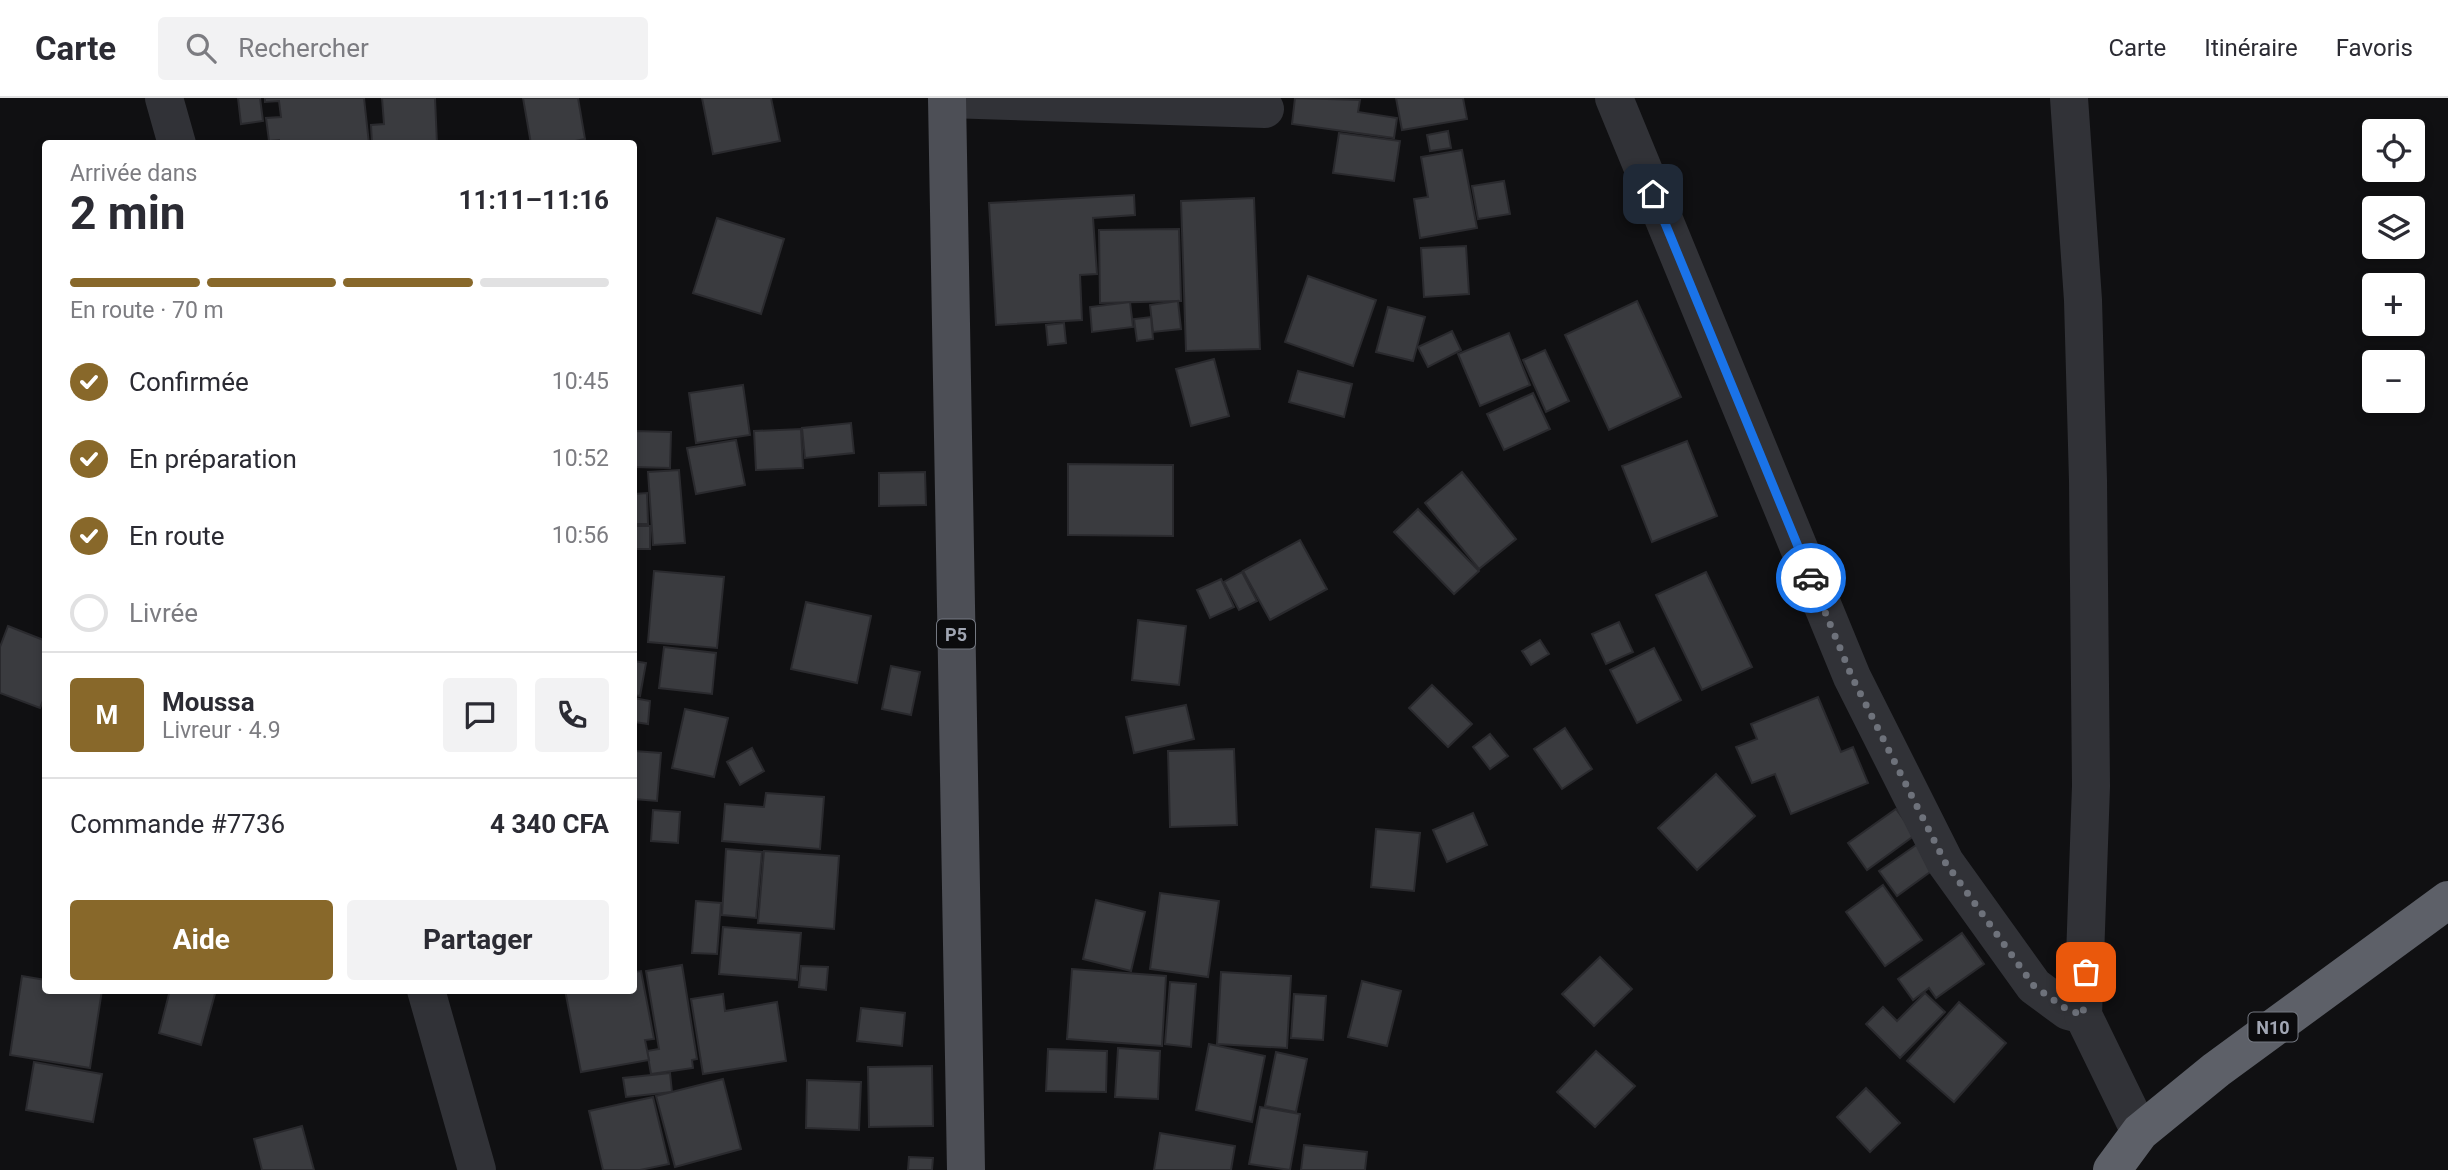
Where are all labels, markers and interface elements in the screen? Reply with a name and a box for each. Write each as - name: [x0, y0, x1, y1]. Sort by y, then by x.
- search box: [158, 17, 648, 80]
- text: Carte: [35, 29, 116, 68]
- icon: search: [182, 29, 220, 67]
- text: Rechercher: [238, 33, 369, 63]
- text: Carte: [2108, 34, 2166, 62]
- text: Itinéraire: [2204, 34, 2298, 62]
- text: Favoris: [2336, 34, 2413, 62]
- map controls: [2362, 119, 2425, 413]
- button: locate: [2362, 119, 2425, 182]
- text: Arrivée dans: [70, 160, 197, 187]
- pin: [1623, 164, 1683, 224]
- icon: home: [1634, 175, 1672, 213]
- text: 11:11–11:16: [459, 185, 609, 215]
- text: 2 min: [70, 186, 186, 240]
- button: layers: [2362, 196, 2425, 259]
- button: +: [2362, 273, 2425, 336]
- text: En route · 70 m: [70, 297, 224, 324]
- button: −: [2362, 350, 2425, 413]
- icon: check: [70, 363, 108, 401]
- text: Confirmée: [129, 367, 249, 397]
- text: 10:45: [552, 368, 609, 395]
- icon: check: [70, 440, 108, 478]
- text: En préparation: [129, 444, 297, 474]
- text: 10:52: [552, 445, 609, 472]
- icon: check: [70, 517, 108, 555]
- text: En route: [129, 521, 225, 551]
- text: 10:56: [552, 522, 609, 549]
- courier: [1776, 543, 1846, 613]
- icon: car: [1792, 559, 1830, 597]
- text: Livrée: [129, 598, 198, 628]
- road number: P5: [937, 620, 975, 648]
- button: chat: [443, 678, 517, 752]
- button: phone: [535, 678, 609, 752]
- text: Moussa: [162, 687, 255, 717]
- text: M: [96, 700, 118, 730]
- text: Livreur · 4.9: [162, 717, 281, 744]
- text: Commande #7736: [70, 809, 285, 839]
- text: 4 340 CFA: [490, 809, 609, 839]
- button: Aide: [70, 900, 333, 980]
- button: Partager: [347, 900, 609, 980]
- pin: [2056, 942, 2116, 1002]
- icon: bag: [2067, 953, 2105, 991]
- road number: N10: [2248, 1012, 2298, 1042]

